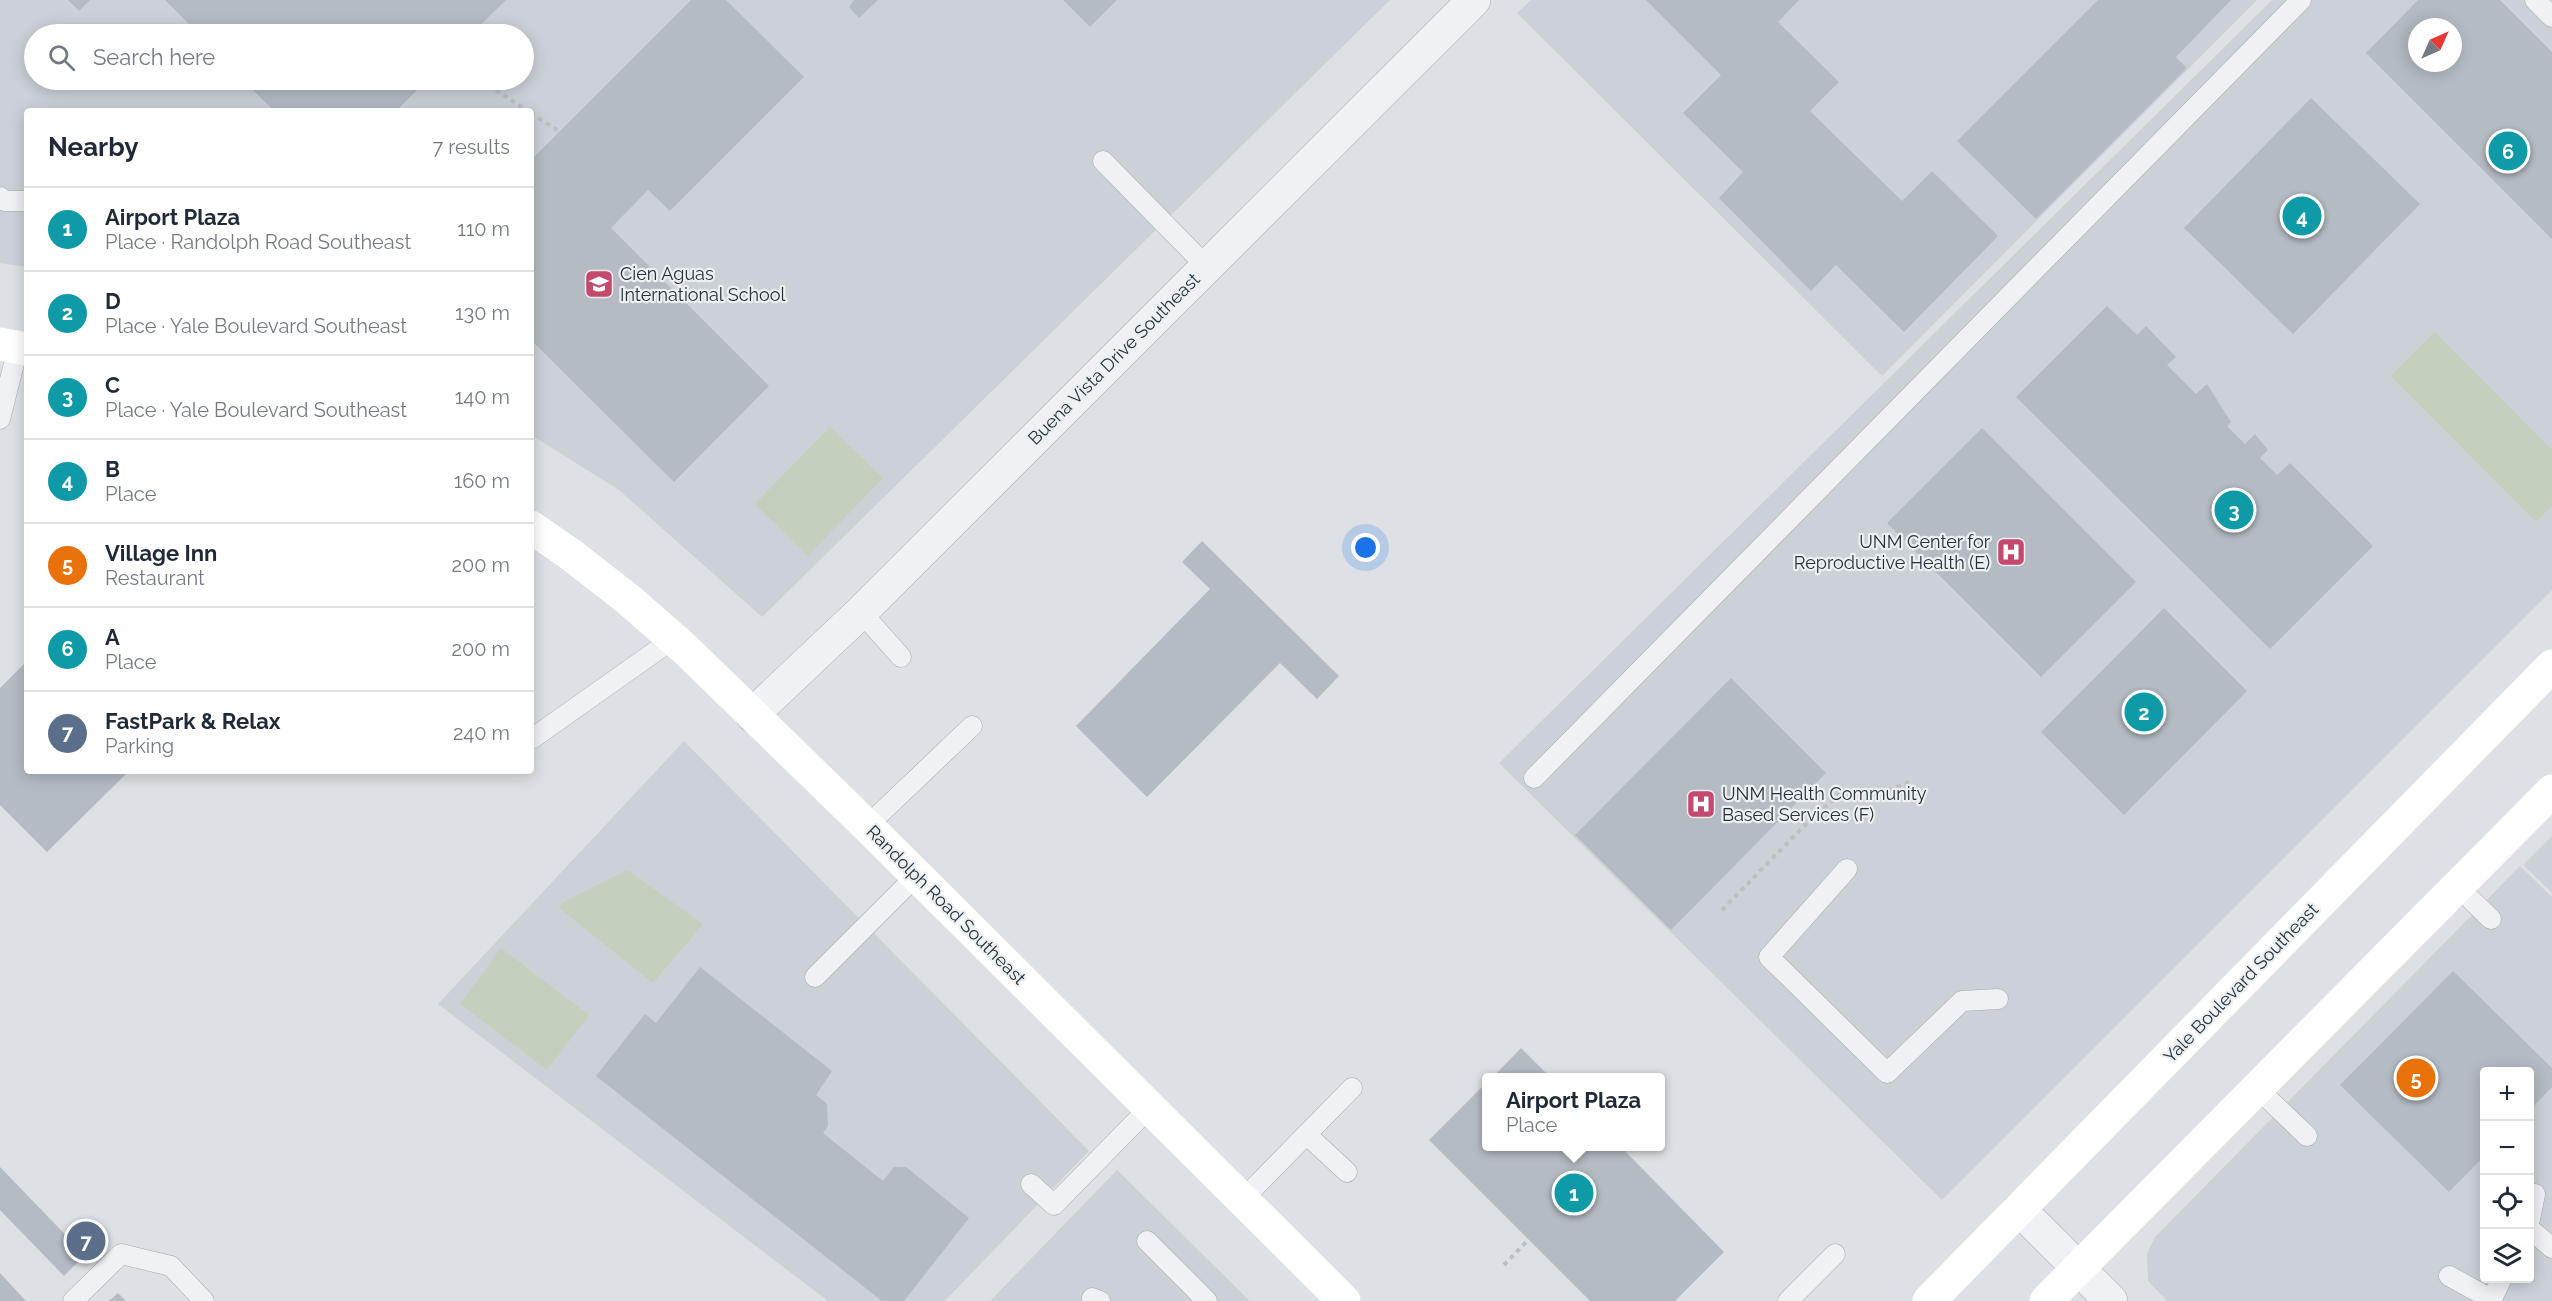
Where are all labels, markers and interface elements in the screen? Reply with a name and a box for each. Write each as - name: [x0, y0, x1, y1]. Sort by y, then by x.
- north arrow: [2408, 18, 2462, 72]
- search box: [24, 24, 534, 90]
- icon: search: [45, 41, 78, 74]
- text: Search here: [93, 44, 215, 70]
- pin: 6: [2488, 128, 2528, 174]
- text: Nearby: [48, 132, 138, 162]
- text: 7 results: [432, 135, 510, 159]
- pin: 4: [2282, 194, 2322, 238]
- text: Airport Plaza: [105, 204, 240, 230]
- text: 1: [63, 217, 72, 241]
- text: 110 m: [457, 217, 510, 241]
- text: Place · Randolph Road Southeast: [105, 230, 411, 254]
- place label: Cien Aguas International School: [620, 263, 785, 305]
- school or university icon: Cien Aguas International School: [583, 268, 615, 300]
- street label: Buena Vista Drive Southeast: [1023, 268, 1204, 449]
- text: D: [105, 288, 121, 314]
- text: 2: [62, 301, 73, 325]
- text: 130 m: [455, 301, 510, 325]
- text: Place · Yale Boulevard Southeast: [105, 314, 407, 338]
- text: C: [105, 372, 120, 398]
- text: 3: [62, 385, 73, 409]
- text: 140 m: [455, 385, 510, 409]
- text: Place · Yale Boulevard Southeast: [105, 398, 407, 422]
- text: B: [105, 456, 120, 482]
- text: 4: [62, 469, 73, 493]
- text: 160 m: [454, 469, 510, 493]
- text: Place: [105, 482, 156, 506]
- pin: 3: [2214, 488, 2254, 532]
- place label: UNM Center for Reproductive Health (E): [1794, 531, 1991, 573]
- your location: [1351, 533, 1380, 562]
- hospital icon: UNM Center for Reproductive Health (E): [1995, 536, 2027, 568]
- text: Village Inn: [105, 540, 217, 566]
- text: 5: [62, 553, 73, 577]
- text: 200 m: [452, 553, 510, 577]
- text: Restaurant: [105, 566, 205, 590]
- text: A: [105, 624, 120, 650]
- text: 6: [61, 637, 74, 661]
- text: 200 m: [452, 637, 510, 661]
- text: Place: [105, 650, 156, 674]
- pin: 2: [2124, 690, 2164, 734]
- text: FastPark & Relax: [105, 708, 280, 734]
- text: 7: [62, 721, 73, 745]
- text: 240 m: [453, 721, 510, 745]
- text: Parking: [105, 734, 174, 758]
- place label: UNM Health Community Based Services (F): [1722, 783, 1927, 825]
- hospital icon: UNM Health Community Based Services (F): [1685, 788, 1717, 820]
- street label: Randolph Road Southeast: [862, 821, 1030, 989]
- street label: Yale Boulevard Southeast: [2159, 899, 2322, 1067]
- pin: 5: [2396, 1056, 2436, 1100]
- map controls: [2480, 1067, 2534, 1283]
- button: +: [2480, 1067, 2534, 1121]
- popup: [1482, 1073, 1665, 1151]
- text: Airport Plaza: [1506, 1087, 1641, 1113]
- text: Place: [1506, 1113, 1557, 1137]
- button: −: [2480, 1121, 2534, 1175]
- pin: 1: [1554, 1170, 1594, 1216]
- button: locate: [2480, 1175, 2534, 1229]
- pin: 7: [66, 1218, 106, 1264]
- button: layers: [2480, 1229, 2534, 1283]

